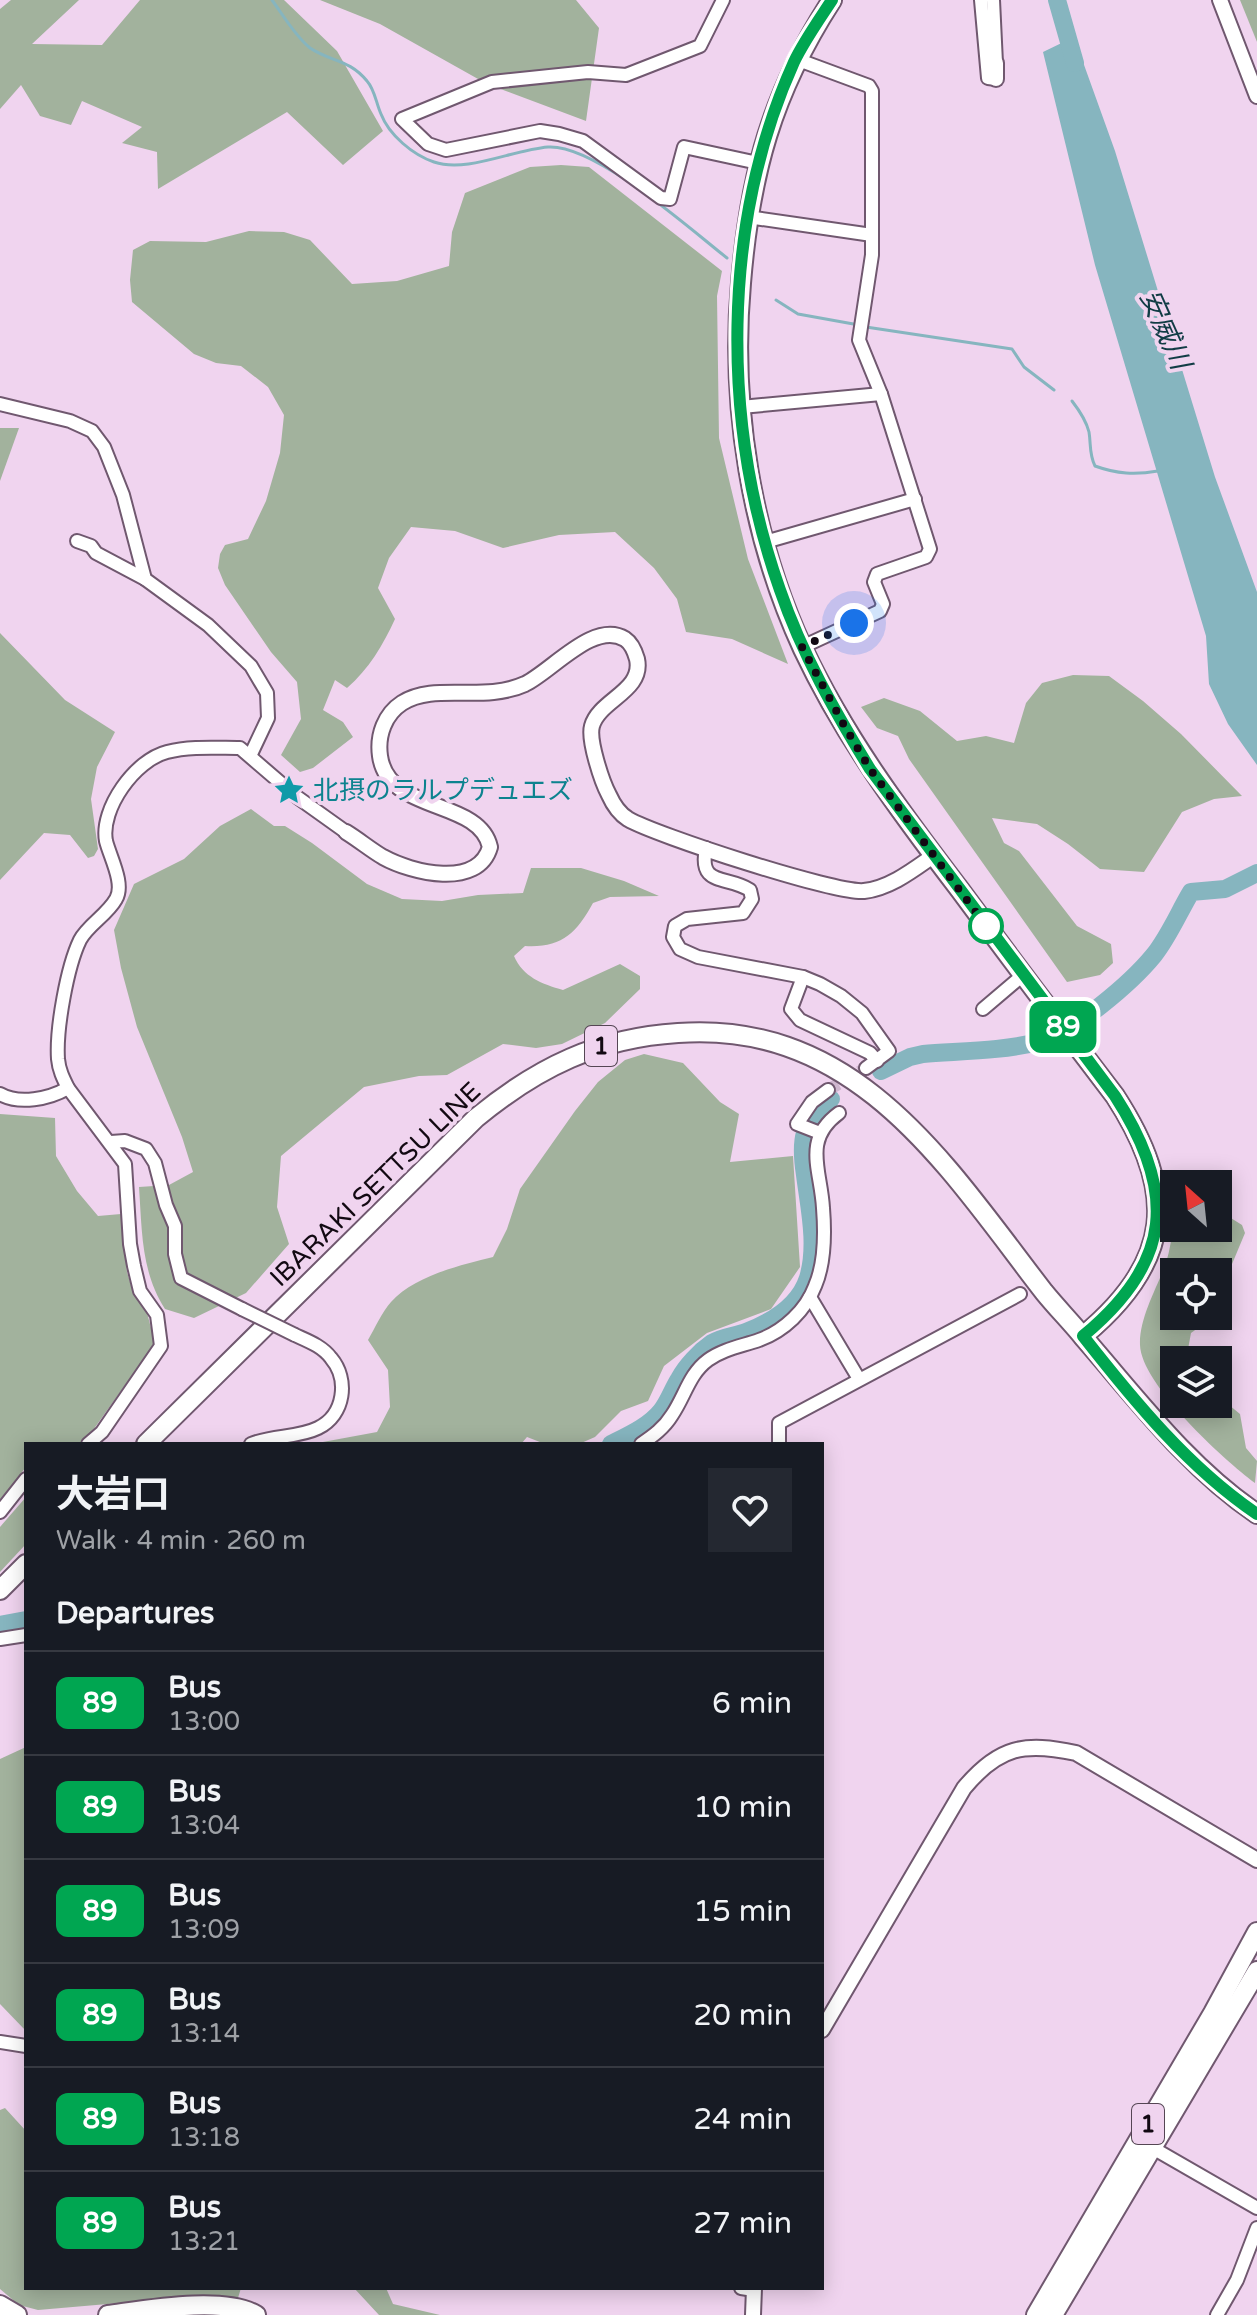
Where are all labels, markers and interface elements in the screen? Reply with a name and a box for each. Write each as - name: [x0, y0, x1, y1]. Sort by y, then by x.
- water label: 安威川: [1132, 284, 1199, 377]
- your location: [834, 603, 874, 643]
- place icon: 北摂のラルプデュエズ: [272, 773, 306, 807]
- place label: 北摂のラルプデュエズ: [313, 775, 573, 806]
- unlabelled marker: [969, 909, 1003, 943]
- line badge: 89: [1027, 1001, 1099, 1053]
- text: 89: [1045, 1010, 1081, 1044]
- road number: 1: [585, 1026, 617, 1066]
- street label: IBARAKI SETTSU LINE: [264, 1076, 487, 1293]
- north arrow: [1160, 1170, 1232, 1242]
- map controls: [1160, 1170, 1232, 1418]
- button: locate: [1160, 1258, 1232, 1330]
- button: layers: [1160, 1346, 1232, 1418]
- button: heart: [708, 1468, 792, 1552]
- text: 大岩口: [56, 1472, 170, 1518]
- text: Walk · 4 min · 260 m: [56, 1525, 306, 1556]
- text: Departures: [56, 1595, 214, 1632]
- text: Bus: [168, 1669, 221, 1706]
- text: 6 min: [712, 1685, 792, 1722]
- text: 89: [82, 1686, 118, 1720]
- text: 13:00: [168, 1706, 240, 1737]
- text: Bus: [168, 1773, 221, 1810]
- text: 10 min: [693, 1789, 792, 1826]
- text: 89: [82, 1790, 118, 1824]
- text: 13:04: [168, 1810, 240, 1841]
- text: Bus: [168, 1877, 221, 1914]
- text: 15 min: [693, 1893, 792, 1930]
- text: 89: [82, 1894, 118, 1928]
- text: 13:09: [168, 1914, 240, 1945]
- text: Bus: [168, 1981, 221, 2018]
- text: 20 min: [693, 1997, 792, 2034]
- text: 89: [82, 1998, 118, 2032]
- text: 13:14: [168, 2018, 240, 2049]
- text: Bus: [168, 2085, 221, 2122]
- text: 24 min: [693, 2101, 792, 2138]
- text: 89: [82, 2102, 118, 2136]
- road number: 1: [1132, 2104, 1164, 2144]
- text: 13:18: [168, 2122, 240, 2153]
- text: Bus: [168, 2189, 221, 2226]
- text: 27 min: [693, 2205, 792, 2242]
- text: 89: [82, 2206, 118, 2240]
- text: 13:21: [168, 2226, 240, 2257]

